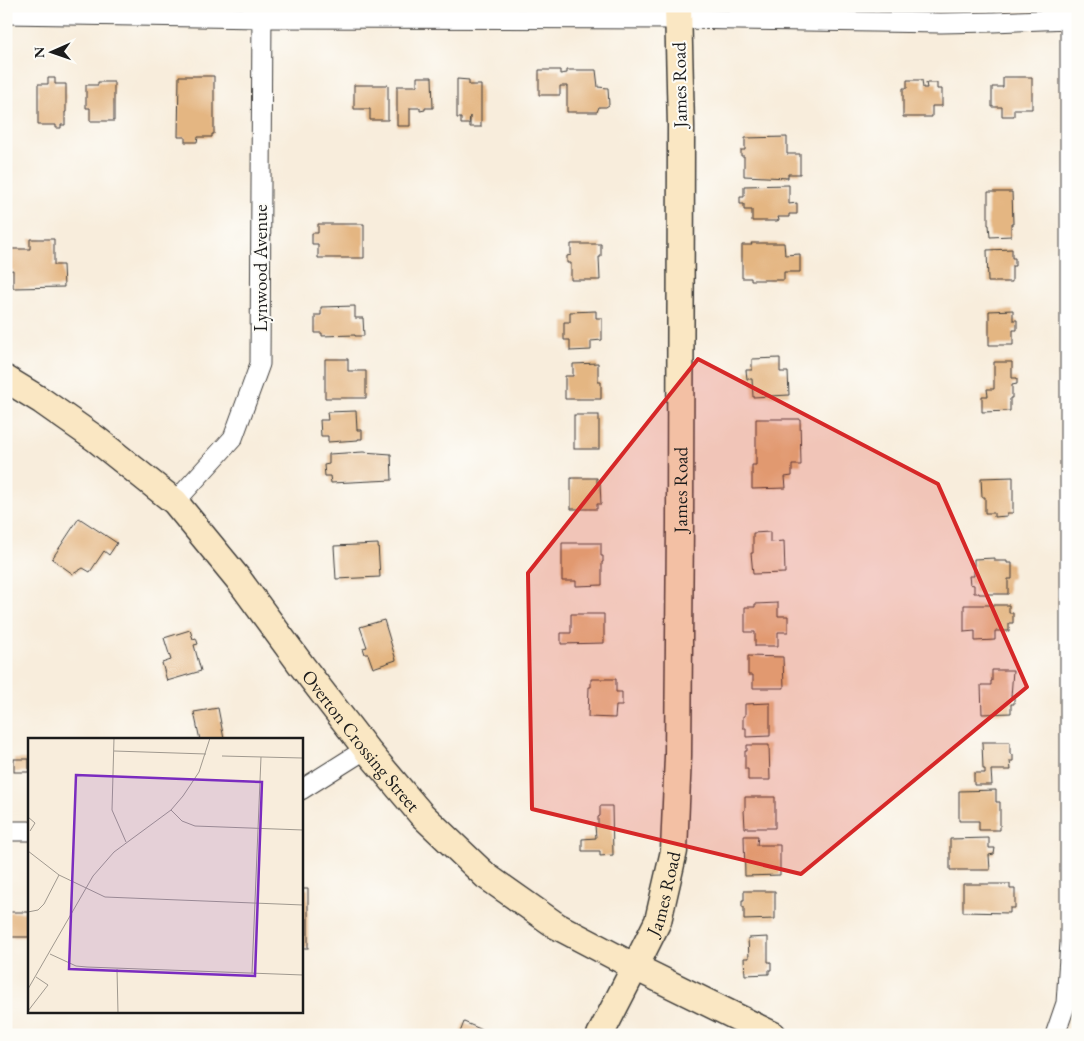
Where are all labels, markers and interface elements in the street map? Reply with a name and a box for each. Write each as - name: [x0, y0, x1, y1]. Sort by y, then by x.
- north arrow: [28, 28, 78, 78]
- street label: James Road: [666, 41, 693, 130]
- text: N: [30, 46, 48, 58]
- street label: Lynwood Avenue: [248, 204, 273, 332]
- street label: James Road: [668, 446, 693, 535]
- street label: Overton Crossing Street: [296, 665, 426, 817]
- inset map: [28, 738, 302, 1014]
- street label: James Road: [640, 849, 687, 942]

